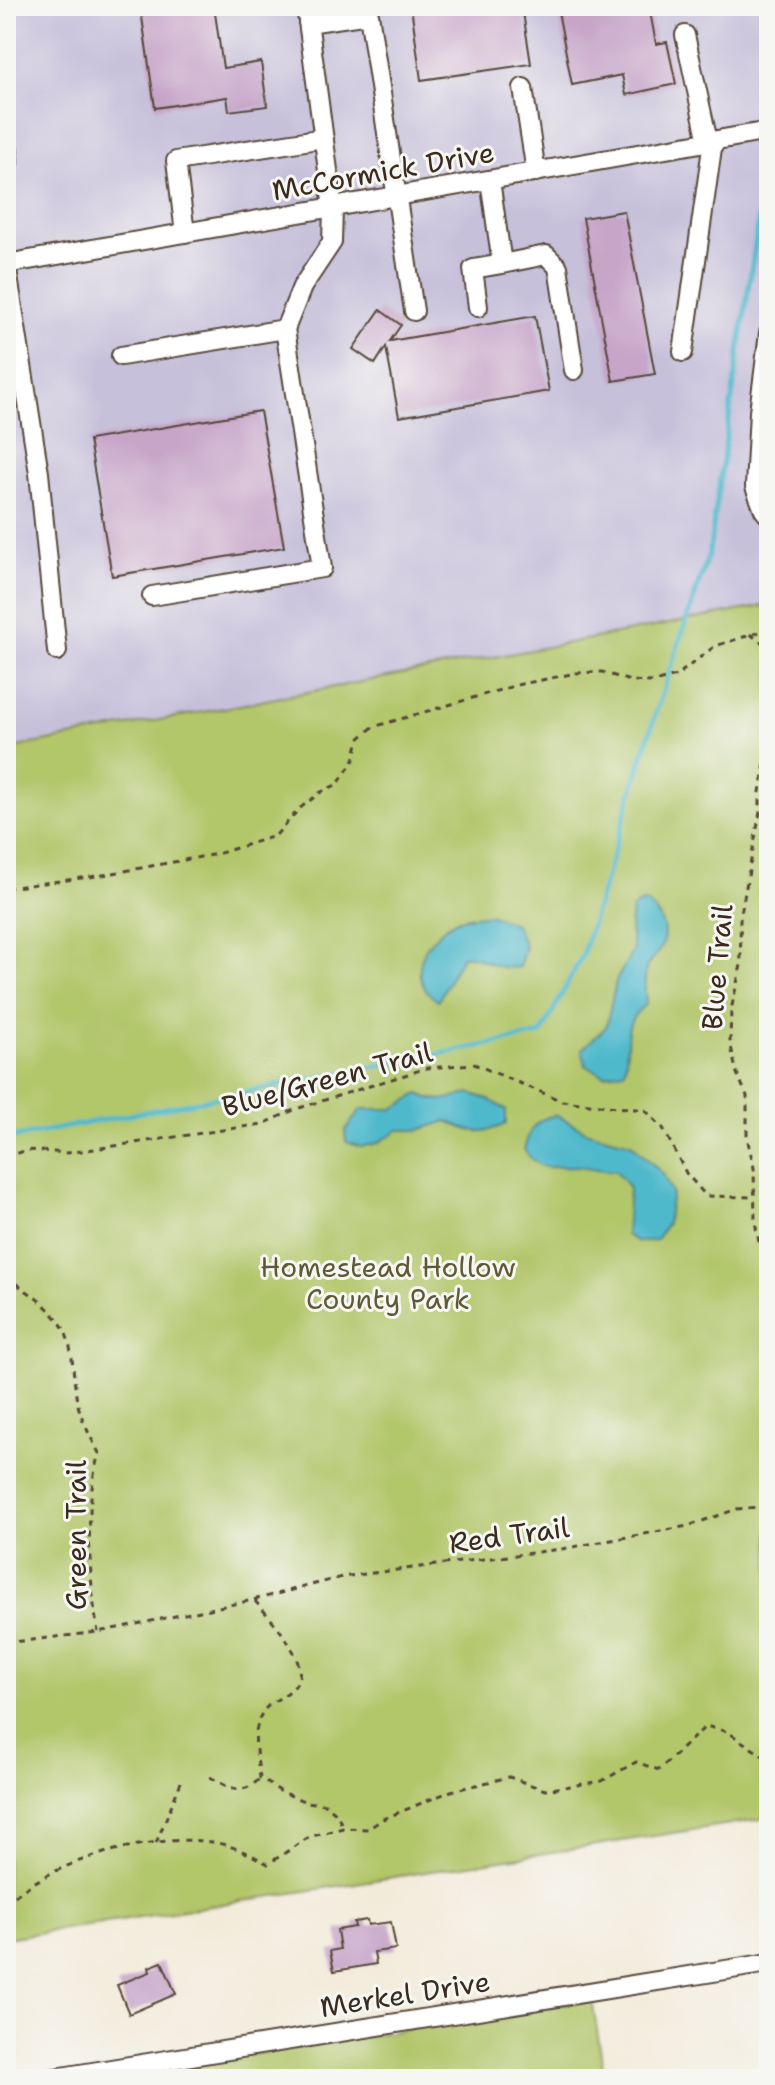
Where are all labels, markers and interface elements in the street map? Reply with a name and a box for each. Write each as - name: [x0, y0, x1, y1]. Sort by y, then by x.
- street label: McCormick Drive: [269, 133, 497, 209]
- street label: Blue Trail: [693, 902, 741, 1031]
- street label: Blue/Green Trail: [218, 1032, 437, 1125]
- park label: Homestead Hollow County Park: [260, 1248, 516, 1318]
- street label: Green Trail: [57, 1459, 95, 1610]
- street label: Red Trail: [446, 1508, 572, 1562]
- street label: Merkel Drive: [317, 1962, 493, 2026]

